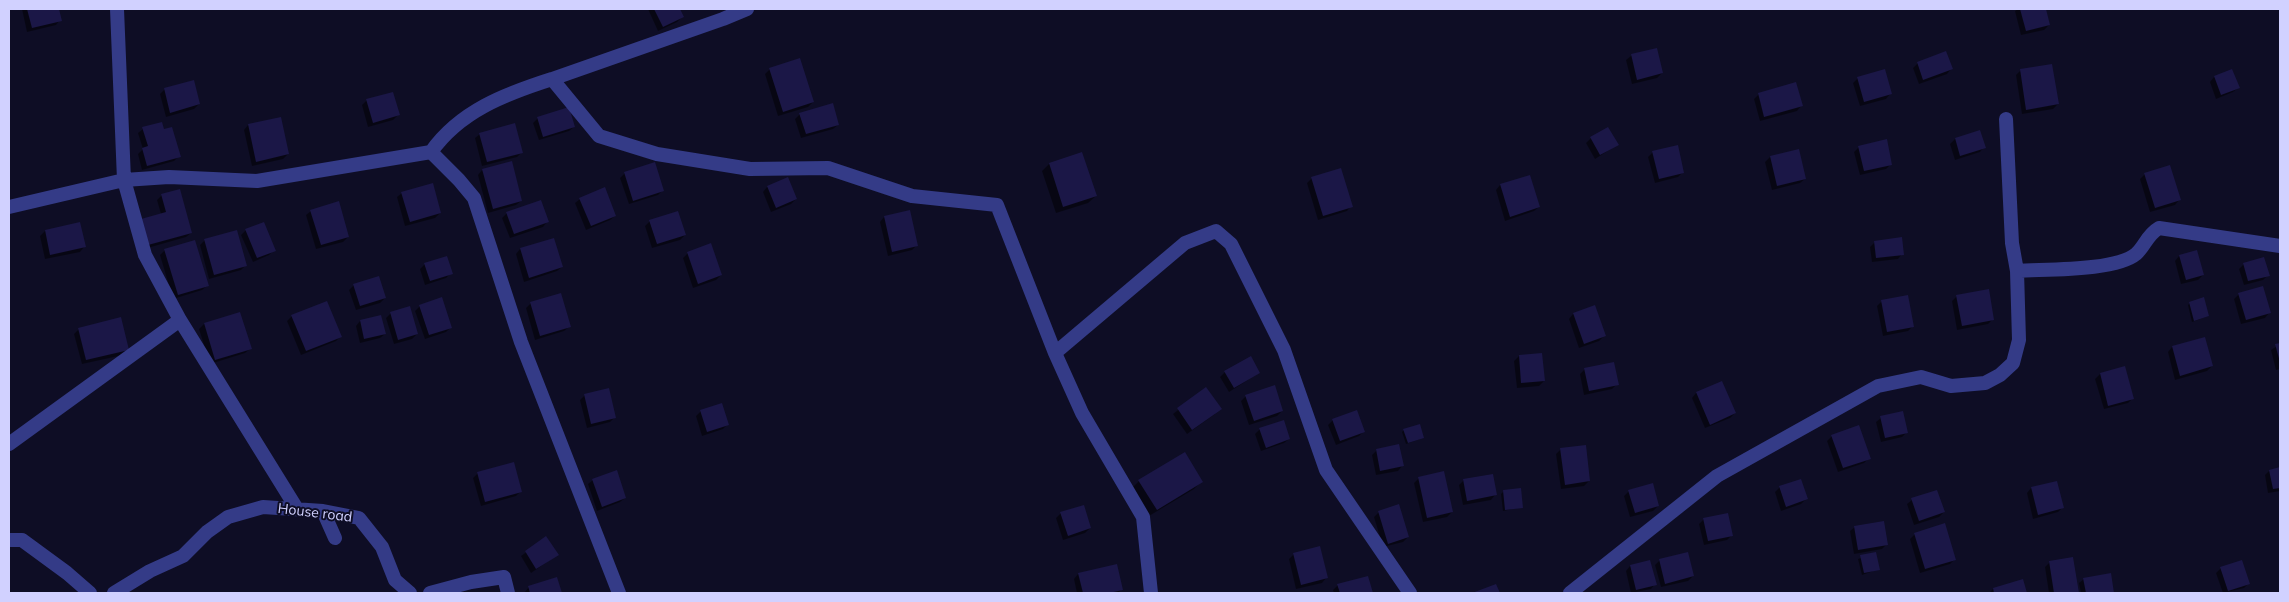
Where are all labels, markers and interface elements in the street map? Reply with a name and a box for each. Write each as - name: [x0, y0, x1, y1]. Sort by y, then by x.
- street label: House road: [277, 500, 353, 526]

